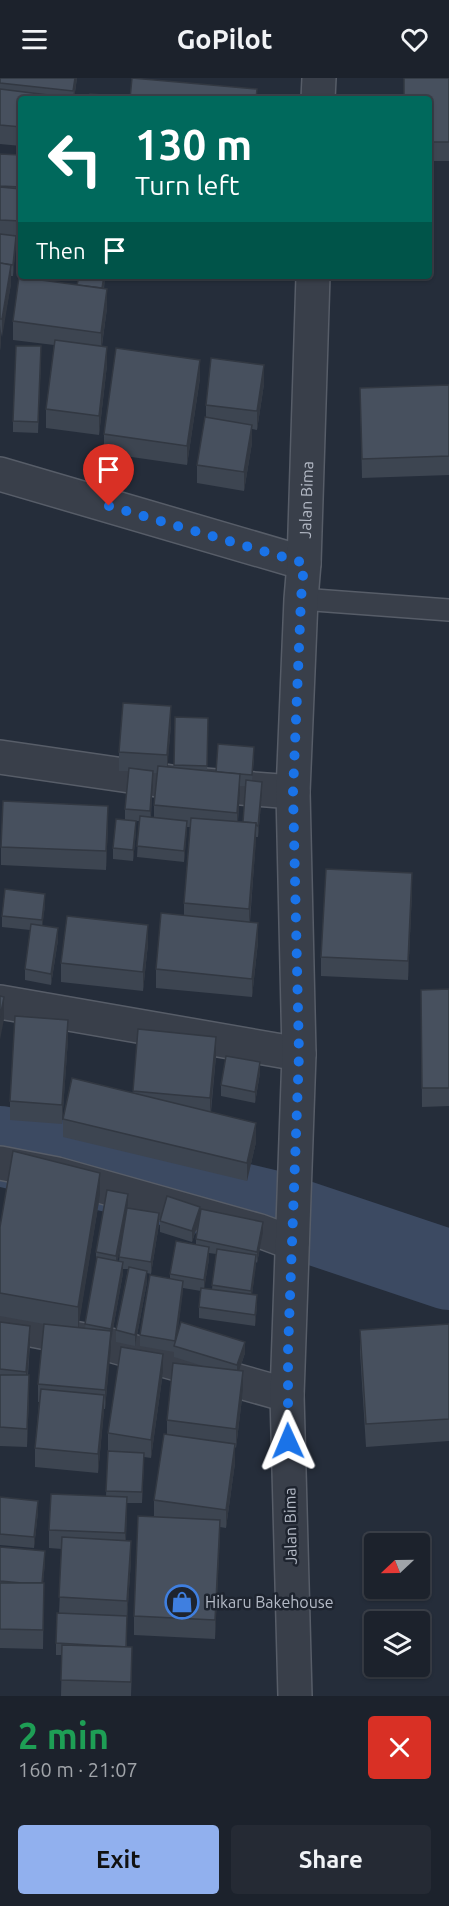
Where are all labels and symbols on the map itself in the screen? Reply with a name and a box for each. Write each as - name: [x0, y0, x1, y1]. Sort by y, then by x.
- pin: [83, 444, 134, 506]
- street label: Jalan Bima: [296, 461, 316, 539]
- position arrow: [256, 1409, 320, 1473]
- street label: Jalan Bima: [280, 1487, 300, 1565]
- north arrow: [364, 1533, 430, 1599]
- shop icon: Hikaru Bakehouse: [164, 1584, 200, 1620]
- place label: Hikaru Bakehouse: [205, 1593, 334, 1611]

